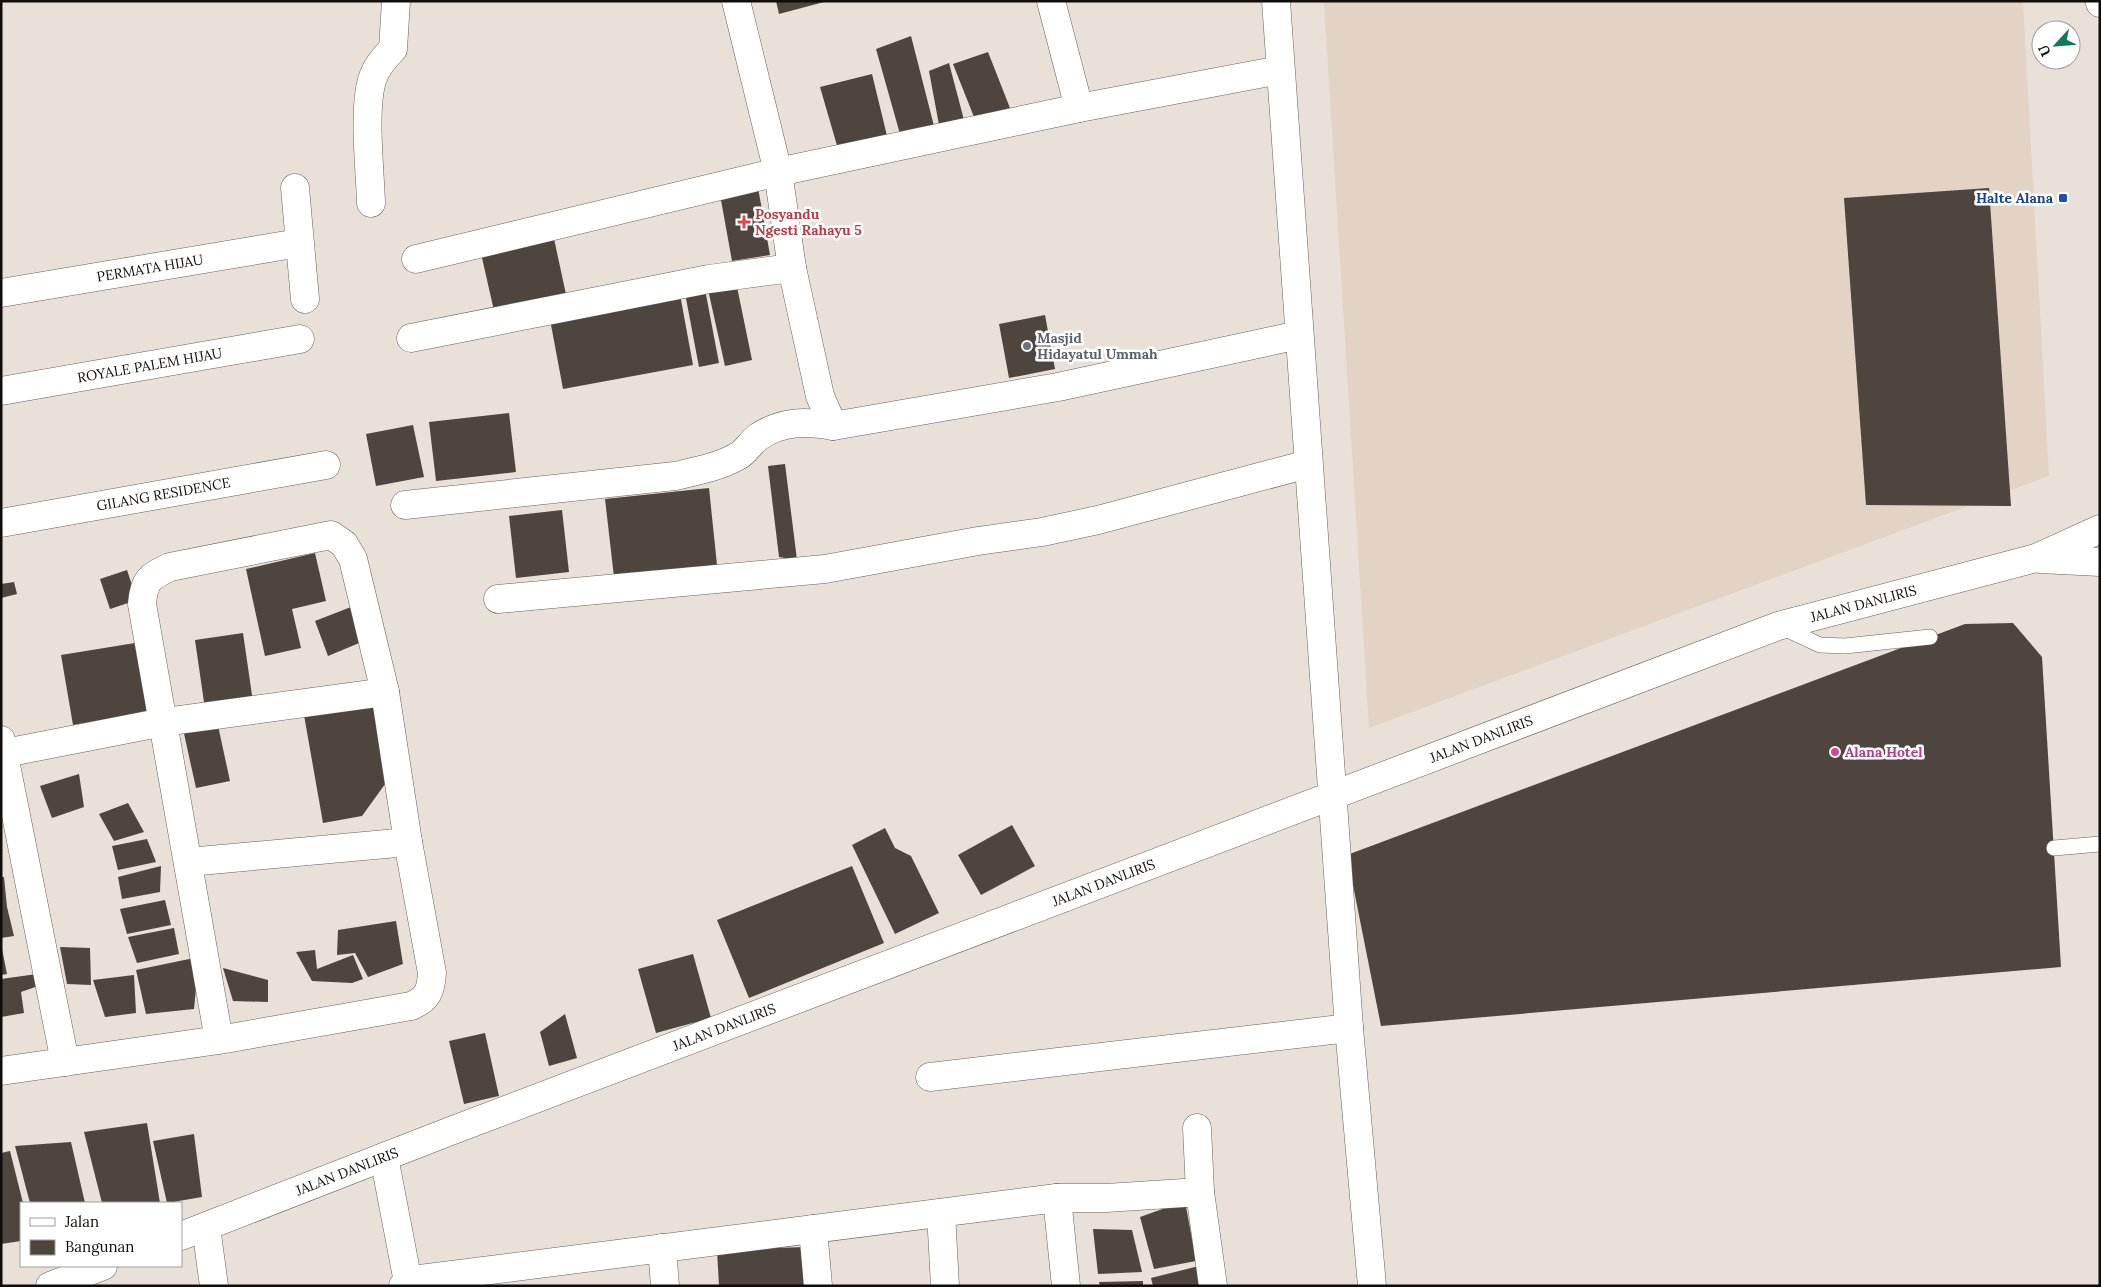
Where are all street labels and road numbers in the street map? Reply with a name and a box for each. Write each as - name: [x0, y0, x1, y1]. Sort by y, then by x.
- street label: PERMATA HIJAU: [95, 250, 205, 286]
- street label: ROYALE PALEM HIJAU: [76, 344, 224, 387]
- street label: GILANG RESIDENCE: [95, 473, 232, 515]
- street label: JALAN DANLIRIS: [1808, 581, 1919, 626]
- street label: JALAN DANLIRIS: [1426, 711, 1535, 767]
- street label: JALAN DANLIRIS: [1049, 855, 1158, 911]
- street label: JALAN DANLIRIS: [669, 999, 778, 1055]
- street label: JALAN DANLIRIS: [292, 1143, 401, 1200]

